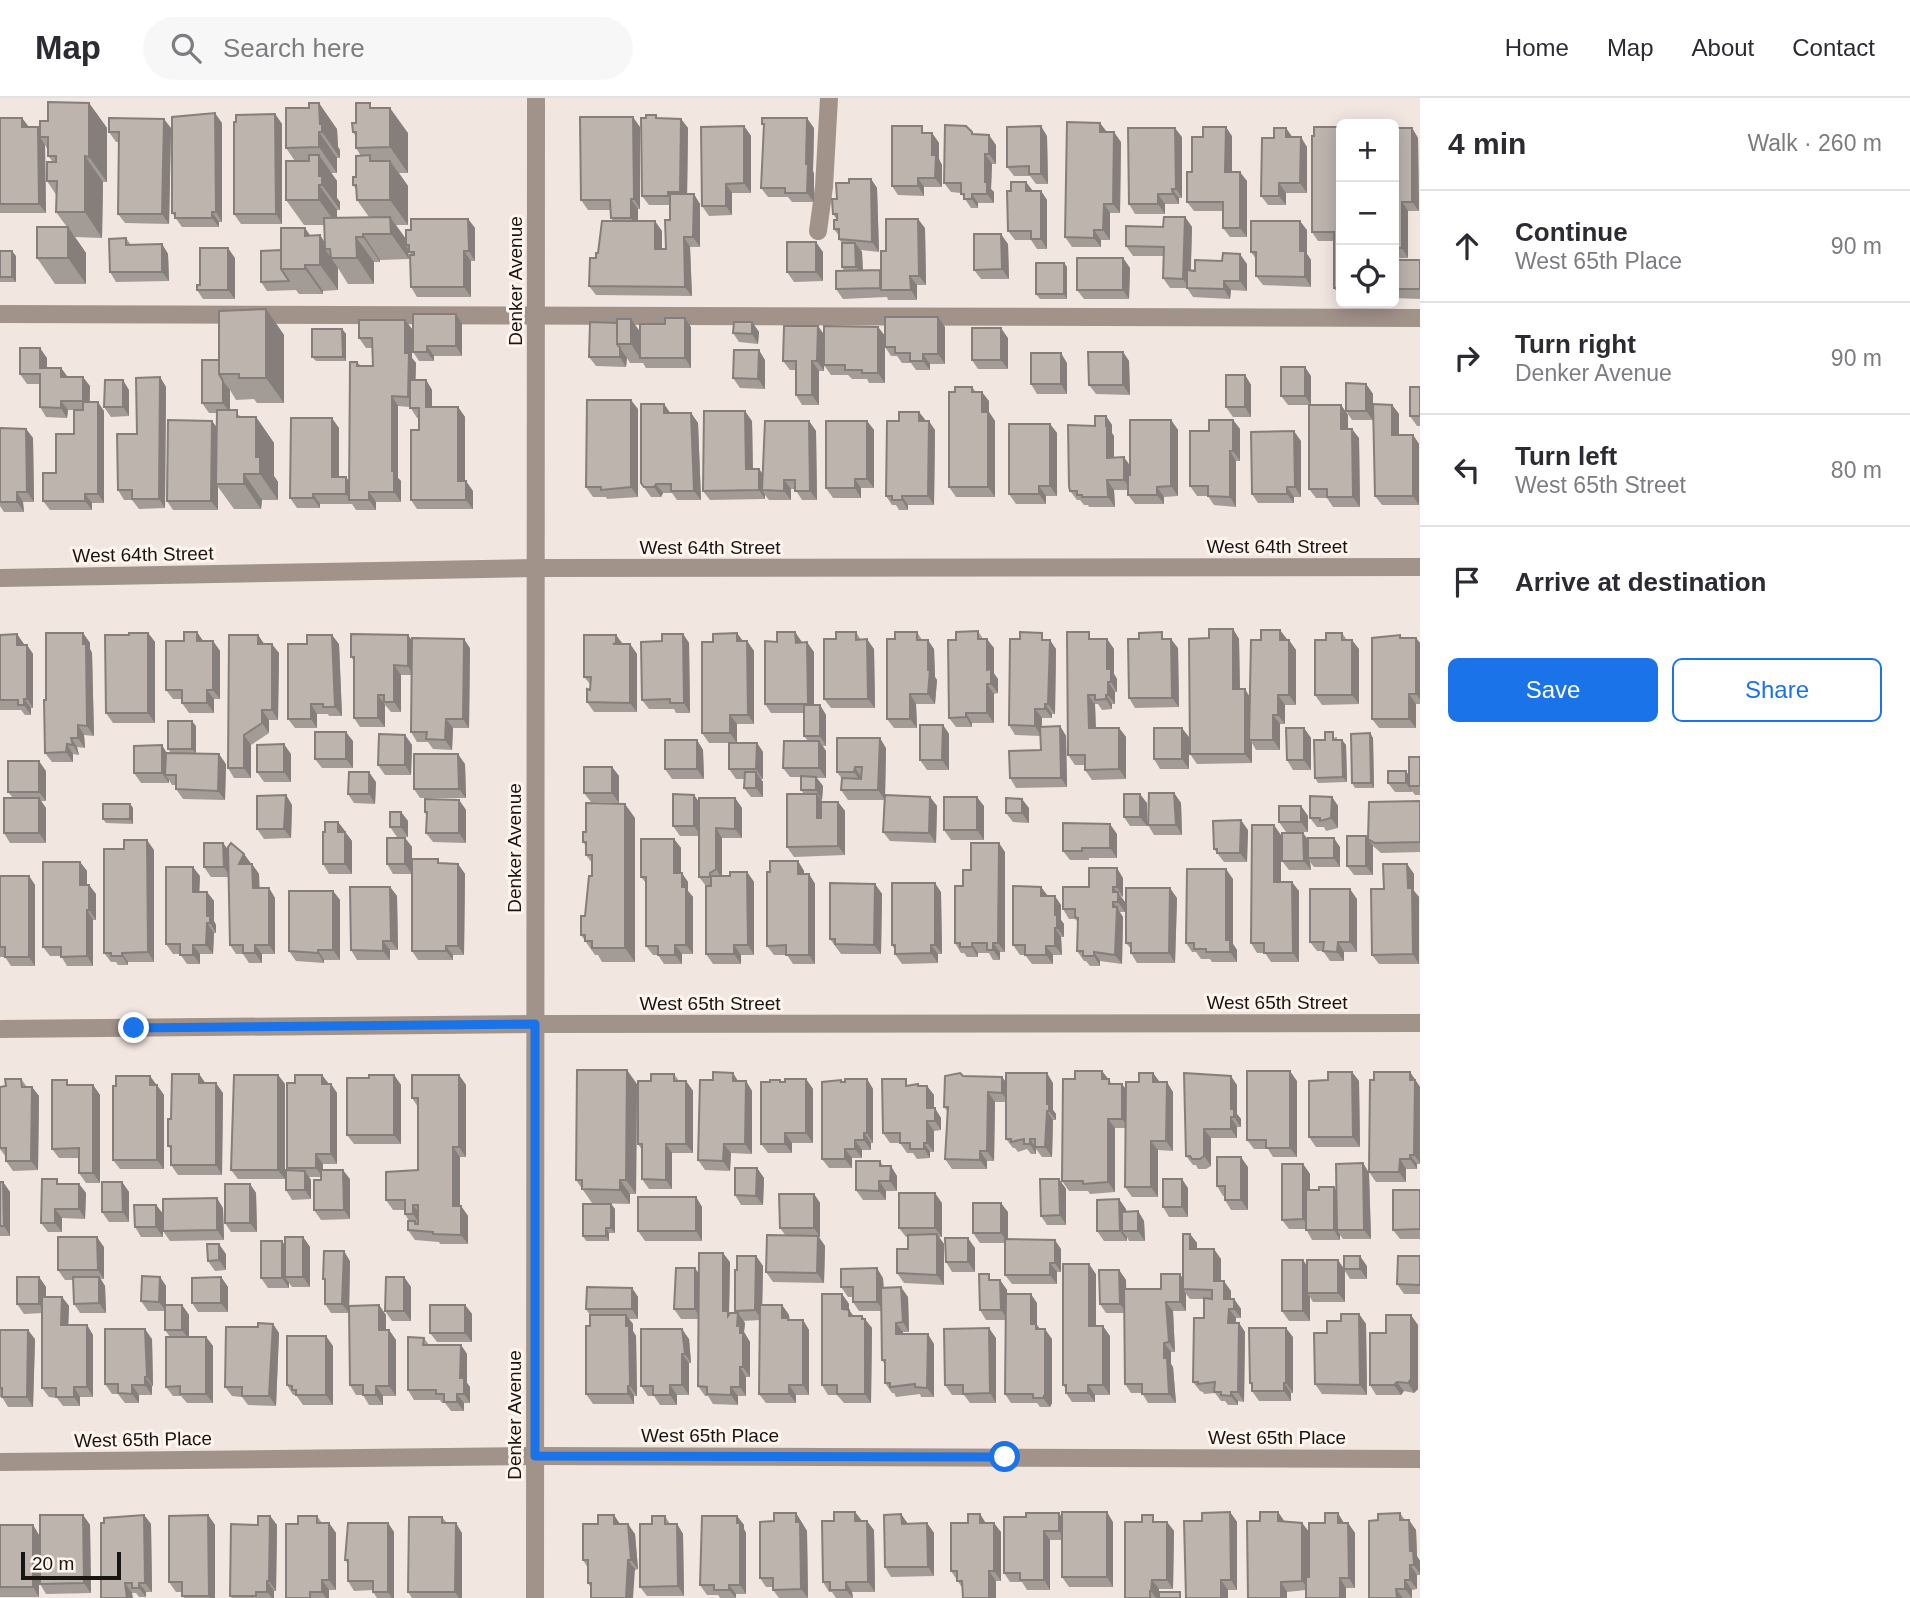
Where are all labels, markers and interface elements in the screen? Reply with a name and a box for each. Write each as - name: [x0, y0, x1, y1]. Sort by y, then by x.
- search box: [143, 17, 633, 80]
- text: Map: [35, 29, 101, 66]
- icon: search: [167, 29, 205, 67]
- text: Search here: [223, 33, 365, 63]
- text: Home: [1505, 34, 1569, 61]
- text: Map: [1607, 34, 1654, 61]
- text: About: [1692, 34, 1754, 61]
- text: Contact: [1792, 34, 1875, 61]
- map controls: [1336, 119, 1399, 308]
- button: +: [1336, 119, 1399, 182]
- text: 4 min: [1448, 127, 1526, 160]
- text: Walk · 260 m: [1747, 130, 1882, 156]
- button: −: [1336, 182, 1399, 245]
- street label: Denker Avenue: [505, 216, 526, 346]
- text: Continue: [1515, 217, 1628, 247]
- icon: ahead: [1448, 227, 1486, 265]
- text: 90 m: [1831, 233, 1882, 259]
- button: locate: [1336, 245, 1399, 308]
- text: West 65th Place: [1515, 248, 1682, 274]
- text: Turn right: [1515, 329, 1636, 359]
- icon: right: [1448, 339, 1486, 377]
- text: 90 m: [1831, 345, 1882, 371]
- text: Denker Avenue: [1515, 360, 1672, 386]
- text: Turn left: [1515, 441, 1617, 471]
- icon: left: [1448, 451, 1486, 489]
- text: 80 m: [1831, 457, 1882, 483]
- text: West 65th Street: [1515, 472, 1686, 498]
- street label: West 64th Street: [1206, 536, 1348, 557]
- street label: West 64th Street: [639, 537, 781, 558]
- street label: West 64th Street: [72, 543, 214, 566]
- icon: arrive: [1448, 563, 1486, 601]
- text: Arrive at destination: [1515, 567, 1766, 597]
- button: Save: [1448, 658, 1658, 722]
- button: Share: [1672, 658, 1882, 722]
- street label: Denker Avenue: [504, 783, 525, 913]
- street label: West 65th Street: [1206, 992, 1348, 1013]
- street label: West 65th Street: [639, 993, 781, 1014]
- route end: [118, 1012, 149, 1043]
- street label: Denker Avenue: [504, 1350, 525, 1480]
- street label: West 65th Place: [641, 1425, 779, 1446]
- street label: West 65th Place: [1208, 1427, 1346, 1448]
- street label: West 65th Place: [74, 1428, 212, 1451]
- route start: [989, 1441, 1020, 1472]
- scale bar: [21, 1549, 121, 1581]
- text: 20 m: [32, 1553, 74, 1574]

